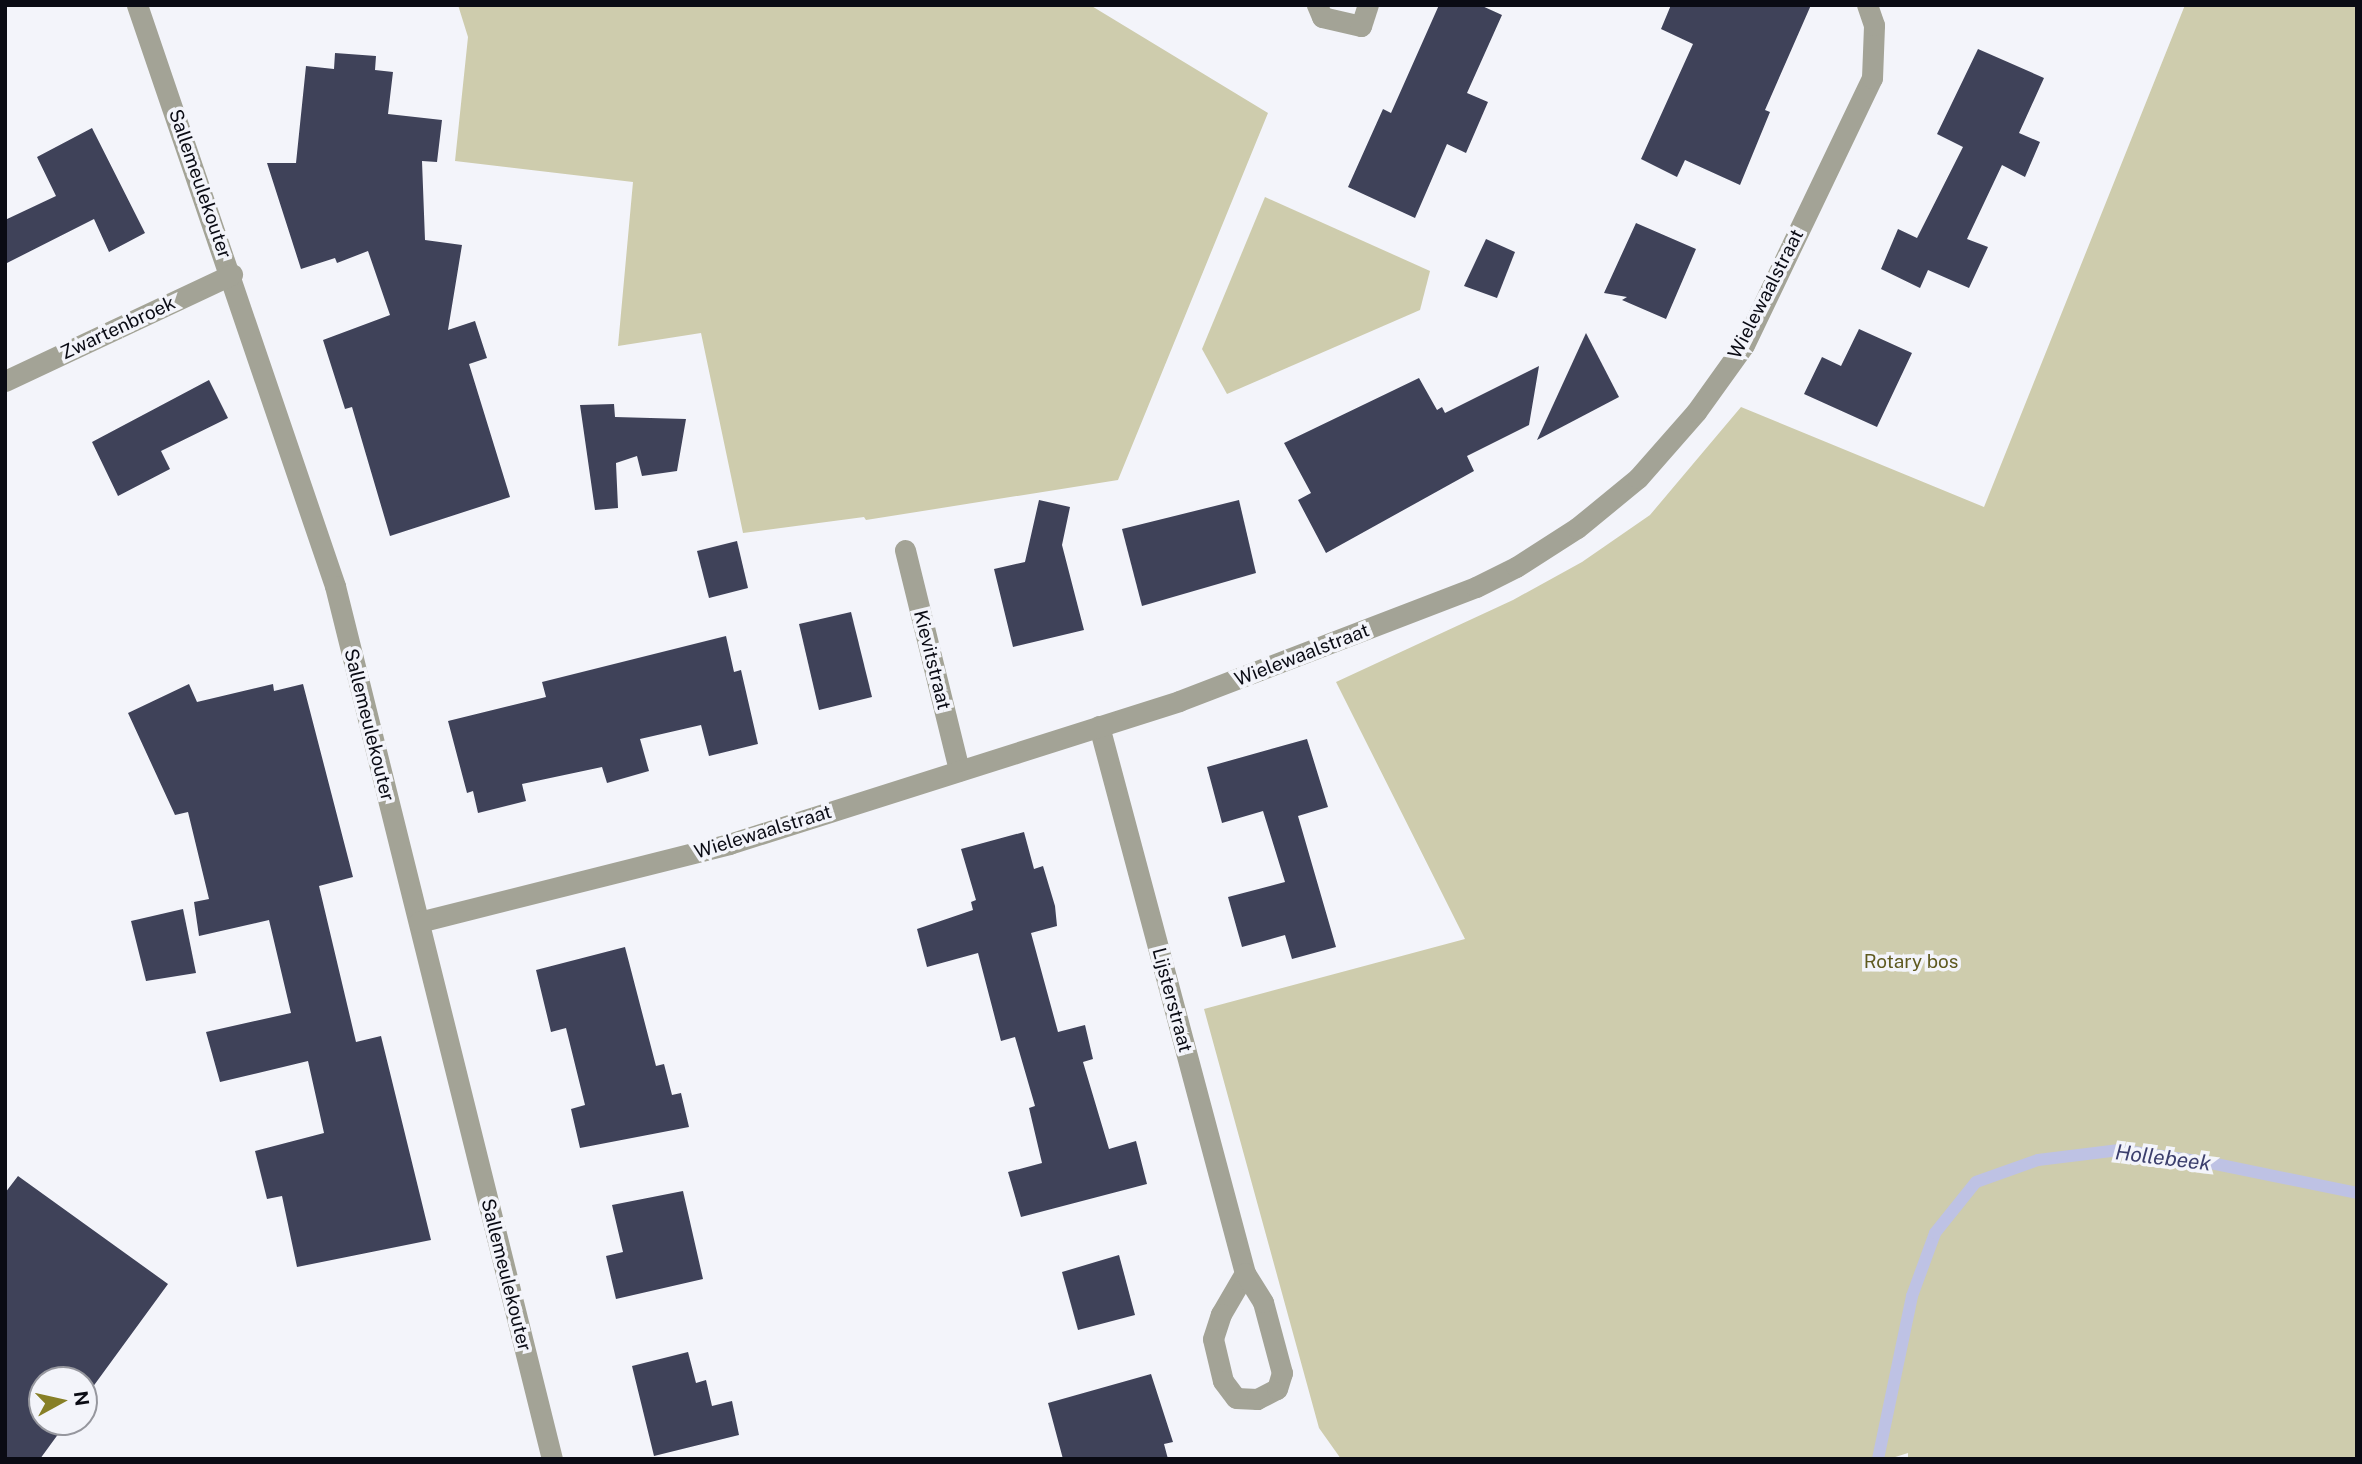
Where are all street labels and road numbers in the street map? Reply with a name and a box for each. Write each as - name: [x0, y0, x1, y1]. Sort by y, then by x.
- street label: Sallemeulekouter: [164, 106, 236, 262]
- street label: Wielewaalstraat: [1724, 225, 1808, 363]
- street label: Zwartenbroek: [57, 292, 179, 364]
- street label: Kievitstraat: [909, 608, 955, 712]
- street label: Wielewaalstraat: [1231, 619, 1373, 691]
- street label: Sallemeulekouter: [339, 646, 399, 804]
- street label: Wielewaalstraat: [692, 800, 834, 864]
- street label: Lijsterstraat: [1147, 945, 1197, 1055]
- street label: Sallemeulekouter: [476, 1196, 536, 1354]

